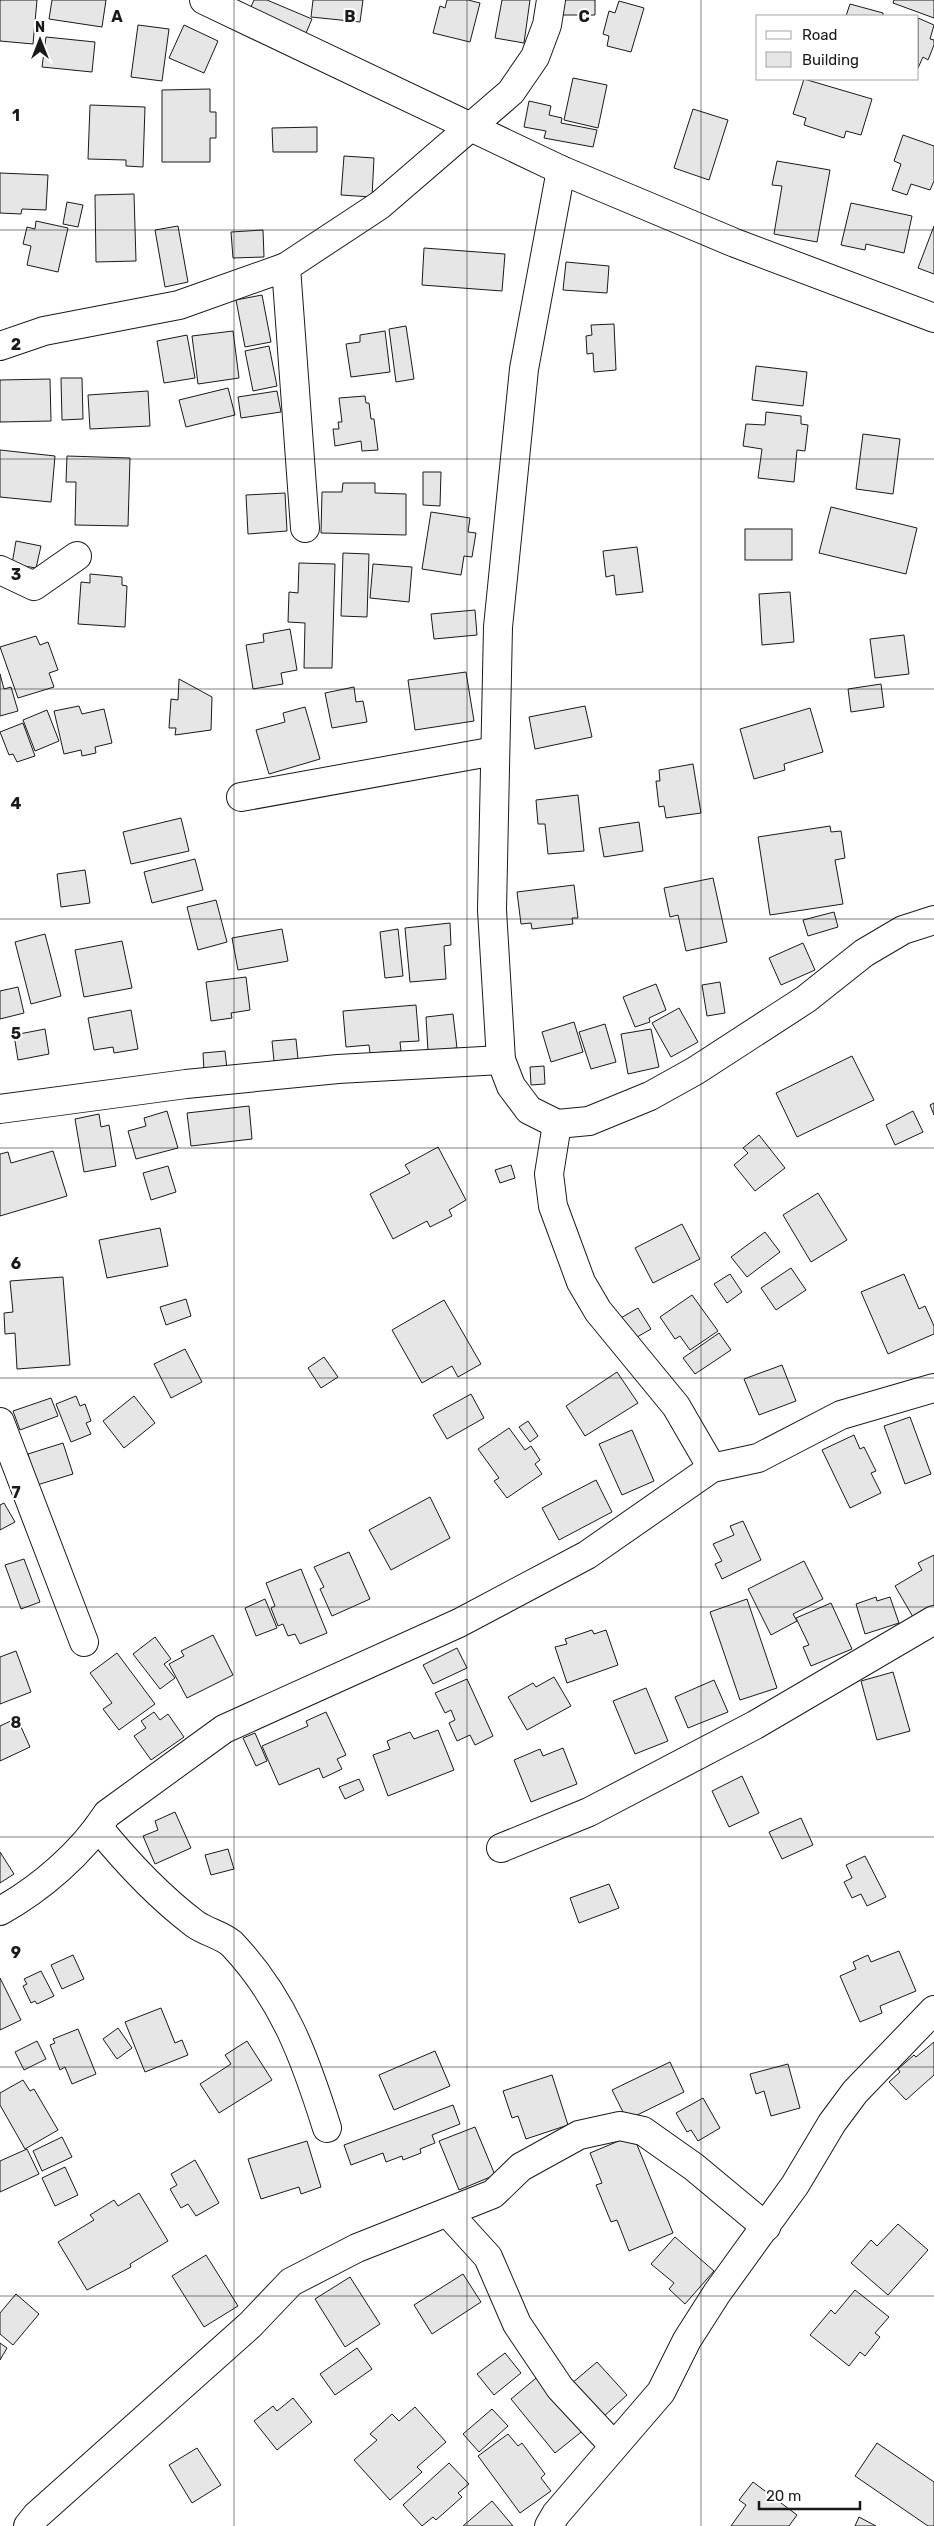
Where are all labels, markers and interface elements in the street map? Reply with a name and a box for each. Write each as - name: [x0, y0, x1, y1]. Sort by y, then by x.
- text: A: [111, 7, 123, 26]
- text: B: [344, 7, 356, 26]
- text: C: [578, 7, 590, 26]
- north arrow: [15, 15, 65, 65]
- legend: [756, 15, 919, 80]
- text: N: [35, 19, 45, 36]
- text: Road: [802, 26, 838, 44]
- text: Building: [802, 51, 859, 69]
- text: 1: [12, 106, 20, 125]
- text: 2: [11, 335, 21, 354]
- text: 3: [11, 565, 21, 584]
- text: 4: [11, 794, 22, 813]
- text: 5: [11, 1024, 21, 1043]
- text: 6: [11, 1254, 21, 1273]
- text: 7: [11, 1483, 21, 1502]
- text: 8: [11, 1713, 22, 1732]
- text: 9: [11, 1943, 21, 1962]
- scale bar: [759, 2478, 860, 2510]
- text: 20 m: [766, 2487, 801, 2505]

